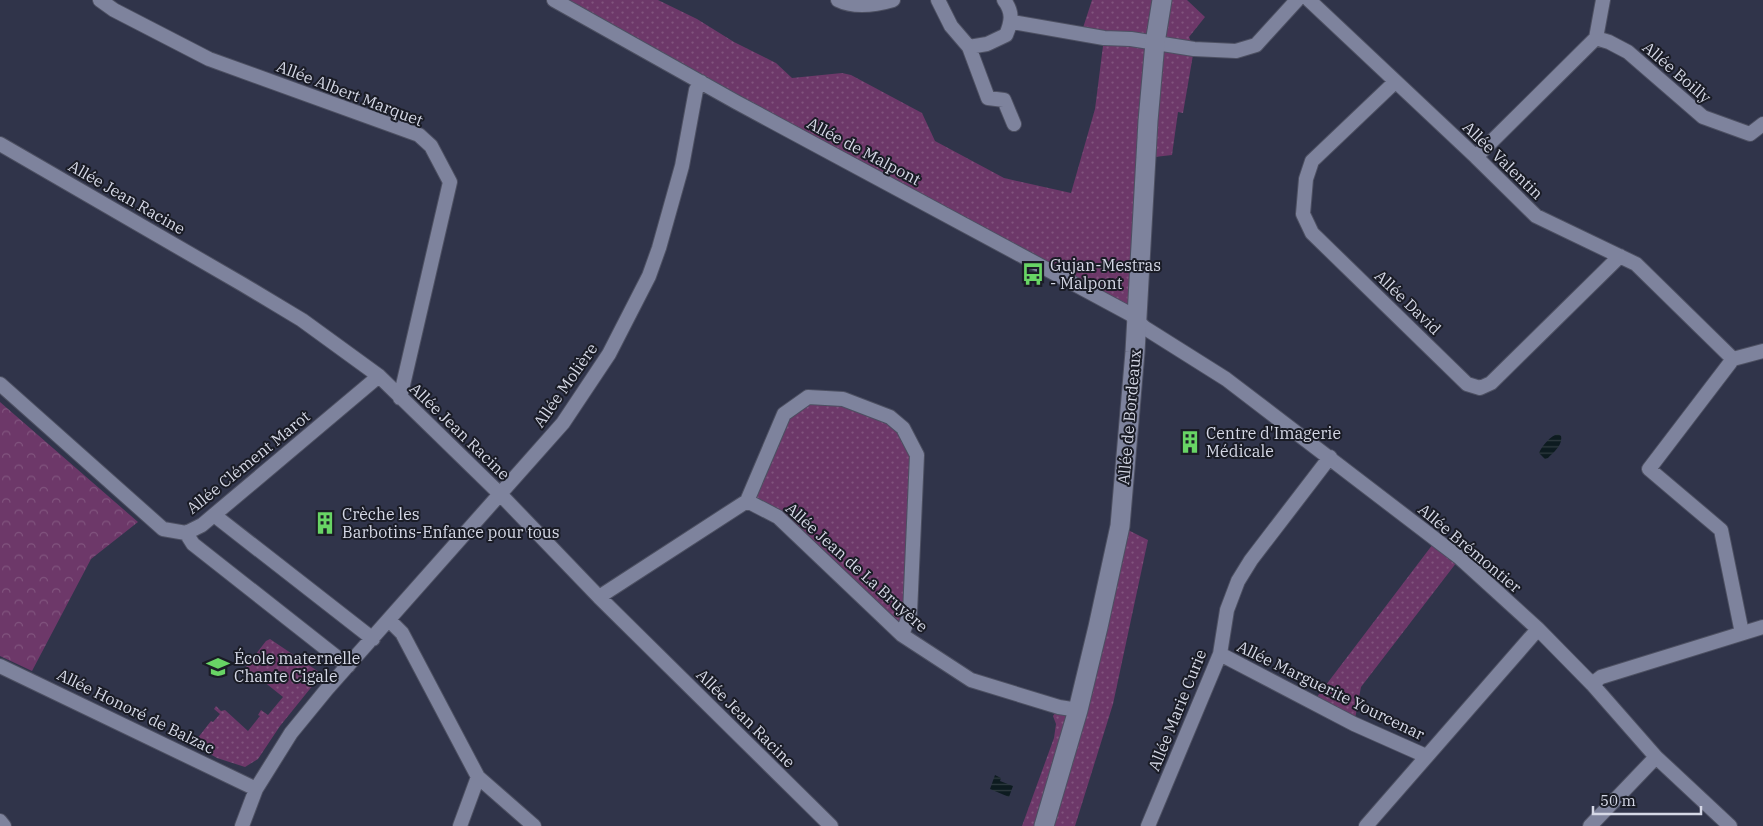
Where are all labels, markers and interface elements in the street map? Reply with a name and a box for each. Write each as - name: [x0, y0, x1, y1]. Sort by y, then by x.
- street label: Allée Boilly: [1639, 37, 1716, 107]
- street label: Allée Albert Marquet: [274, 56, 426, 130]
- street label: Allée de Malpont: [804, 113, 924, 189]
- street label: Allée Valentin: [1459, 117, 1547, 203]
- street label: Allée Jean Racine: [65, 155, 189, 239]
- place label: Gujan-Mestras - Malpont: [1050, 255, 1161, 293]
- bus stop icon: Gujan-Mestras - Malpont: [1020, 261, 1046, 287]
- street label: Allée David: [1371, 265, 1446, 339]
- street label: Allée Molière: [529, 339, 601, 431]
- street label: Allée de Bordeaux: [1113, 348, 1145, 486]
- street label: Allée Jean Racine: [406, 378, 514, 484]
- street label: Allée Clément Marot: [182, 406, 314, 518]
- place label: Centre d'Imagerie Médicale: [1206, 423, 1341, 461]
- building icon: Centre d'Imagerie Médicale: [1177, 429, 1203, 455]
- street label: Allée Jean de La Bruyère: [782, 498, 932, 636]
- street label: Allée Brémontier: [1414, 499, 1526, 597]
- place label: Crèche les Barbotins-Enfance pour tous: [342, 504, 560, 542]
- building icon: Crèche les Barbotins-Enfance pour tous: [312, 510, 338, 536]
- street label: Allée Marguerite Yourcenar: [1234, 636, 1428, 744]
- street label: Allée Marie Curie: [1143, 646, 1211, 774]
- place label: École maternelle Chante Cigale: [234, 647, 360, 686]
- school or university icon: École maternelle Chante Cigale: [205, 654, 231, 680]
- street label: Allée Honoré de Balzac: [54, 664, 218, 758]
- street label: Allée Jean Racine: [692, 664, 800, 772]
- scale bar: [1593, 784, 1700, 816]
- text: 50 m: [1600, 791, 1636, 810]

